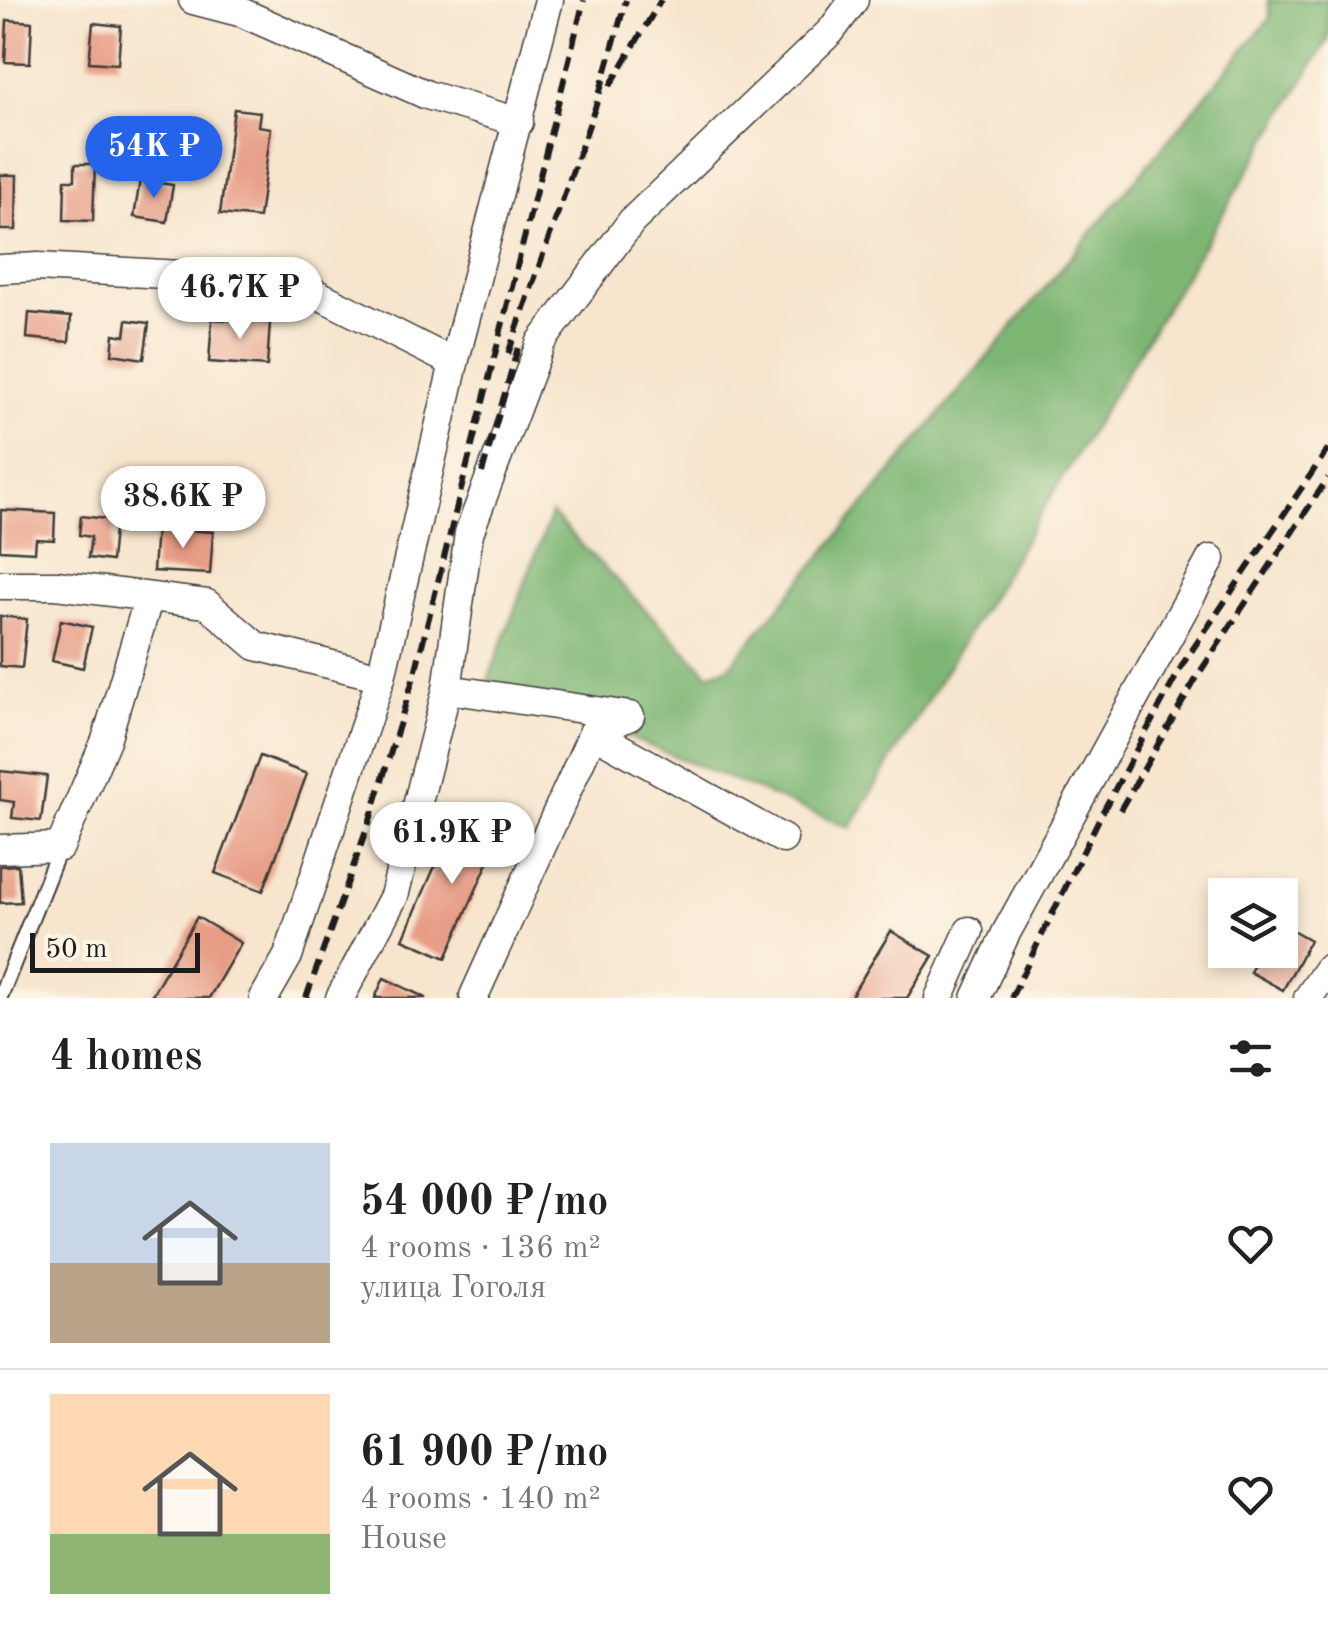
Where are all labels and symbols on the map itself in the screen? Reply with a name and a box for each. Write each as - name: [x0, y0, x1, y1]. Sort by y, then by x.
- pin: 54K ₽: [84, 116, 224, 201]
- pin: 46.7K ₽: [148, 257, 332, 342]
- pin: 38.6K ₽: [91, 466, 275, 551]
- pin: 61.9K ₽: [360, 802, 544, 887]
- scale bar: [30, 928, 200, 973]

